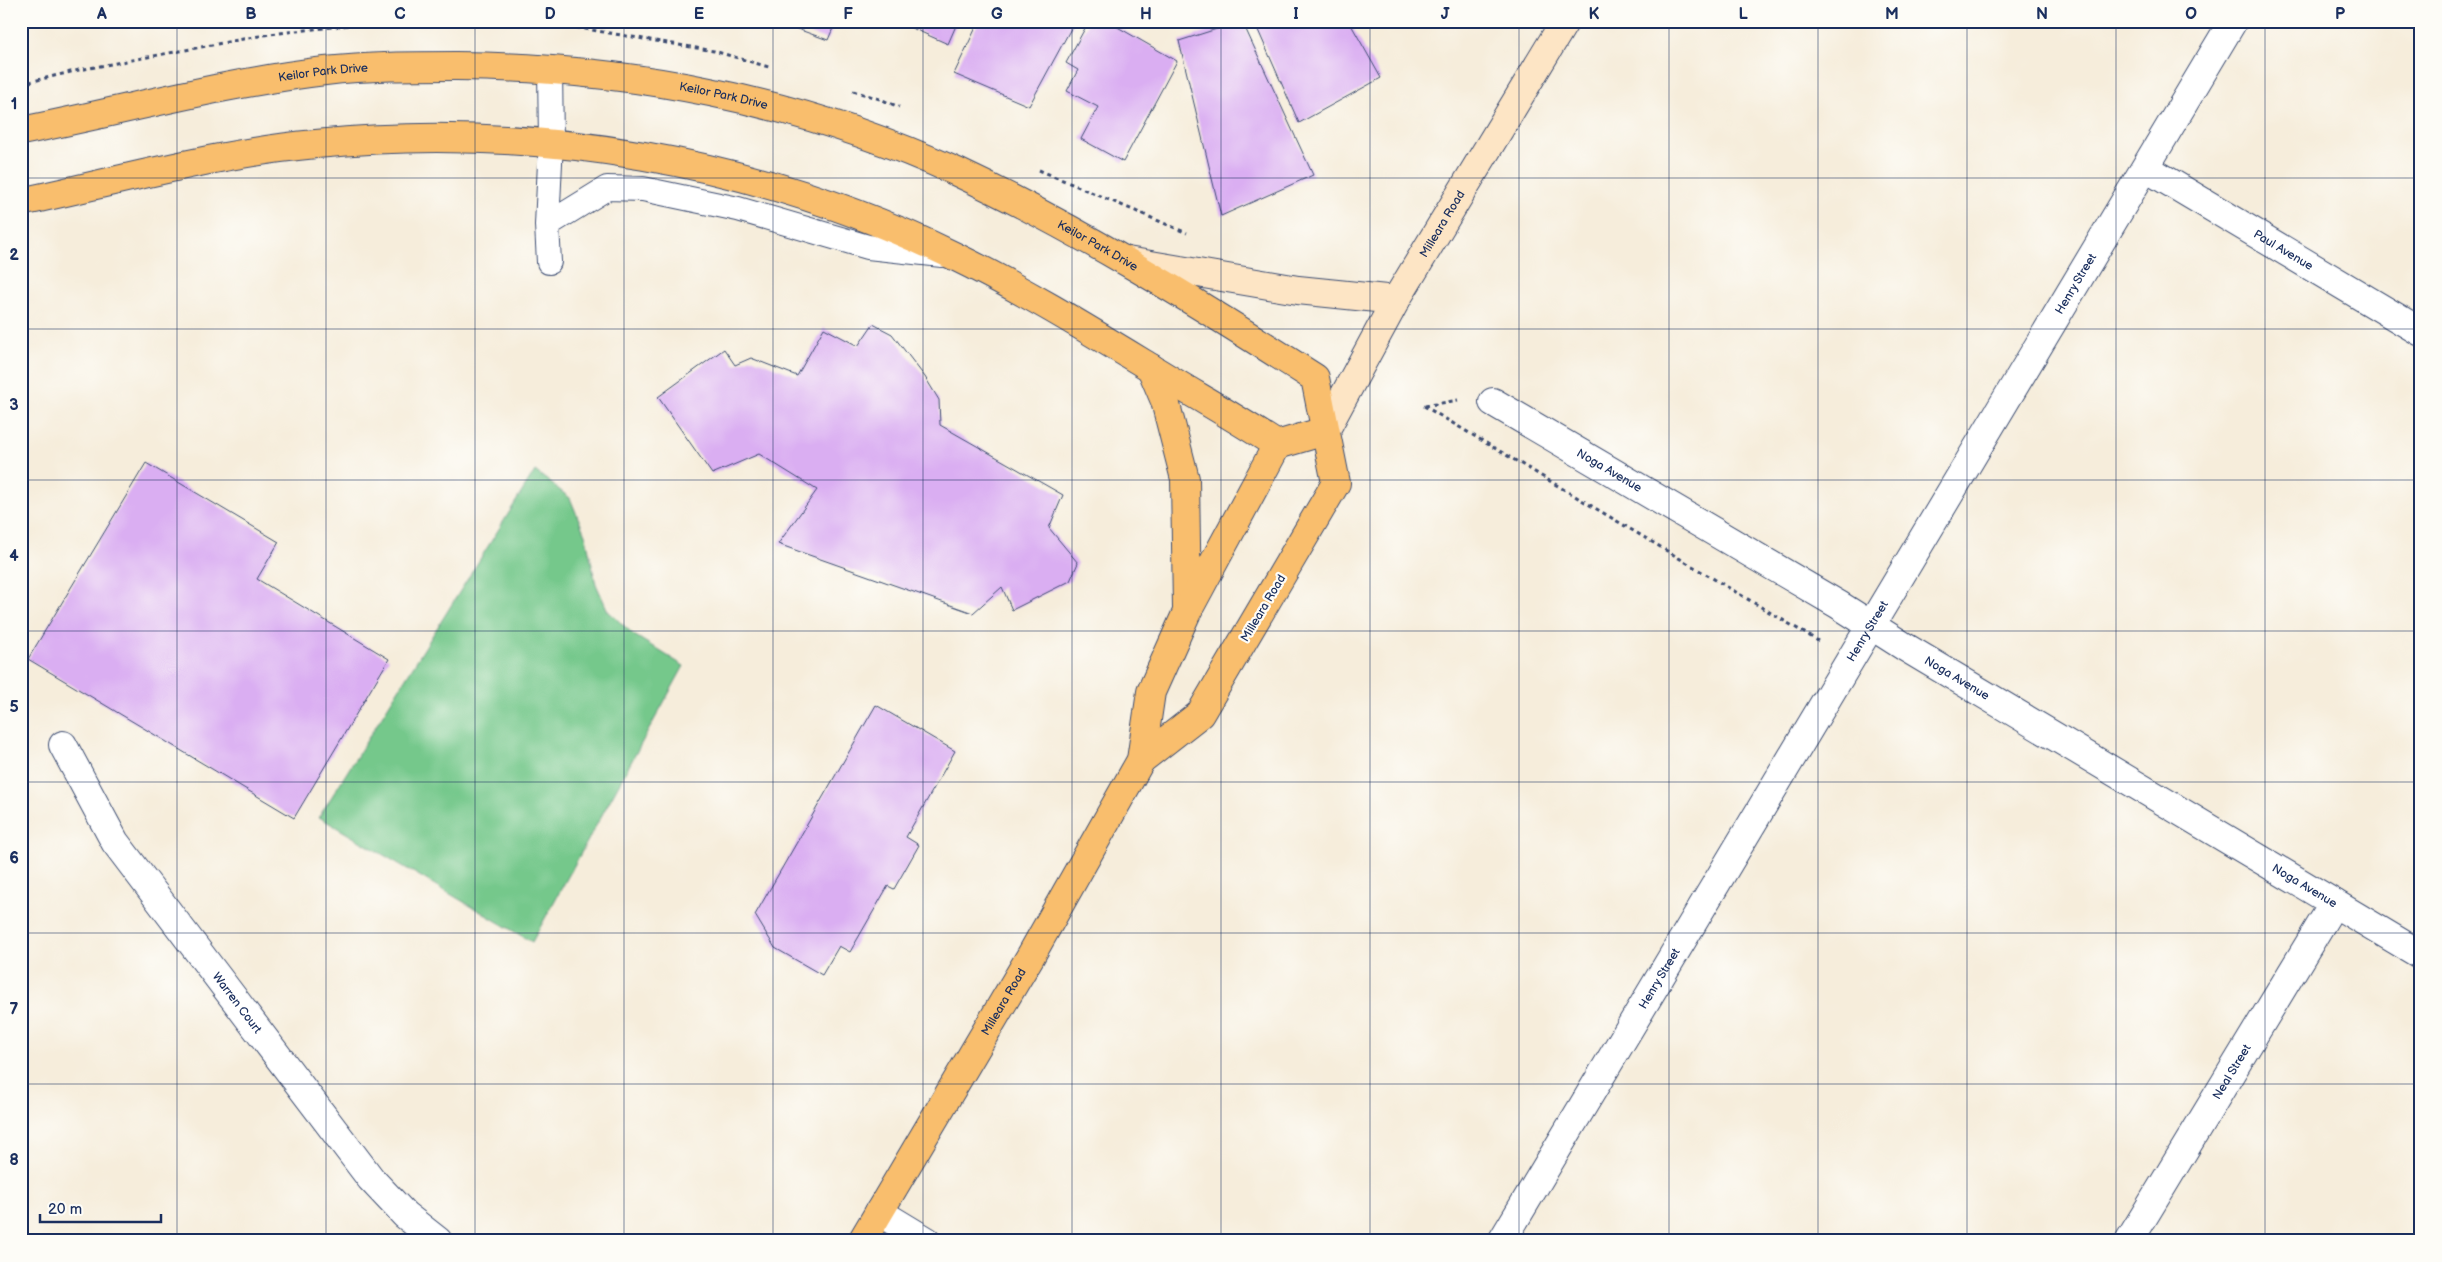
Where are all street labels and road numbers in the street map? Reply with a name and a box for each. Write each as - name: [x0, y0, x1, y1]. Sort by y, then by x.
- street label: Keilor Park Drive: [277, 61, 368, 85]
- street label: Keilor Park Drive: [678, 79, 769, 113]
- street label: Milleara Road: [1417, 188, 1469, 260]
- street label: Keilor Park Drive: [1055, 217, 1141, 275]
- street label: Paul Avenue: [2251, 227, 2316, 274]
- street label: Henry Street: [2052, 251, 2100, 317]
- street label: Noga Avenue: [1574, 446, 1645, 496]
- street label: Milleara Road: [1238, 572, 1289, 644]
- street label: Henry Street: [1844, 598, 1892, 664]
- street label: Noga Avenue: [1922, 653, 1992, 704]
- street label: Noga Avenue: [2269, 861, 2340, 911]
- street label: Henry Street: [1636, 945, 1684, 1012]
- street label: Milleara Road: [978, 966, 1030, 1038]
- street label: Warren Court: [209, 970, 265, 1037]
- street label: Neal Street: [2210, 1041, 2255, 1102]

